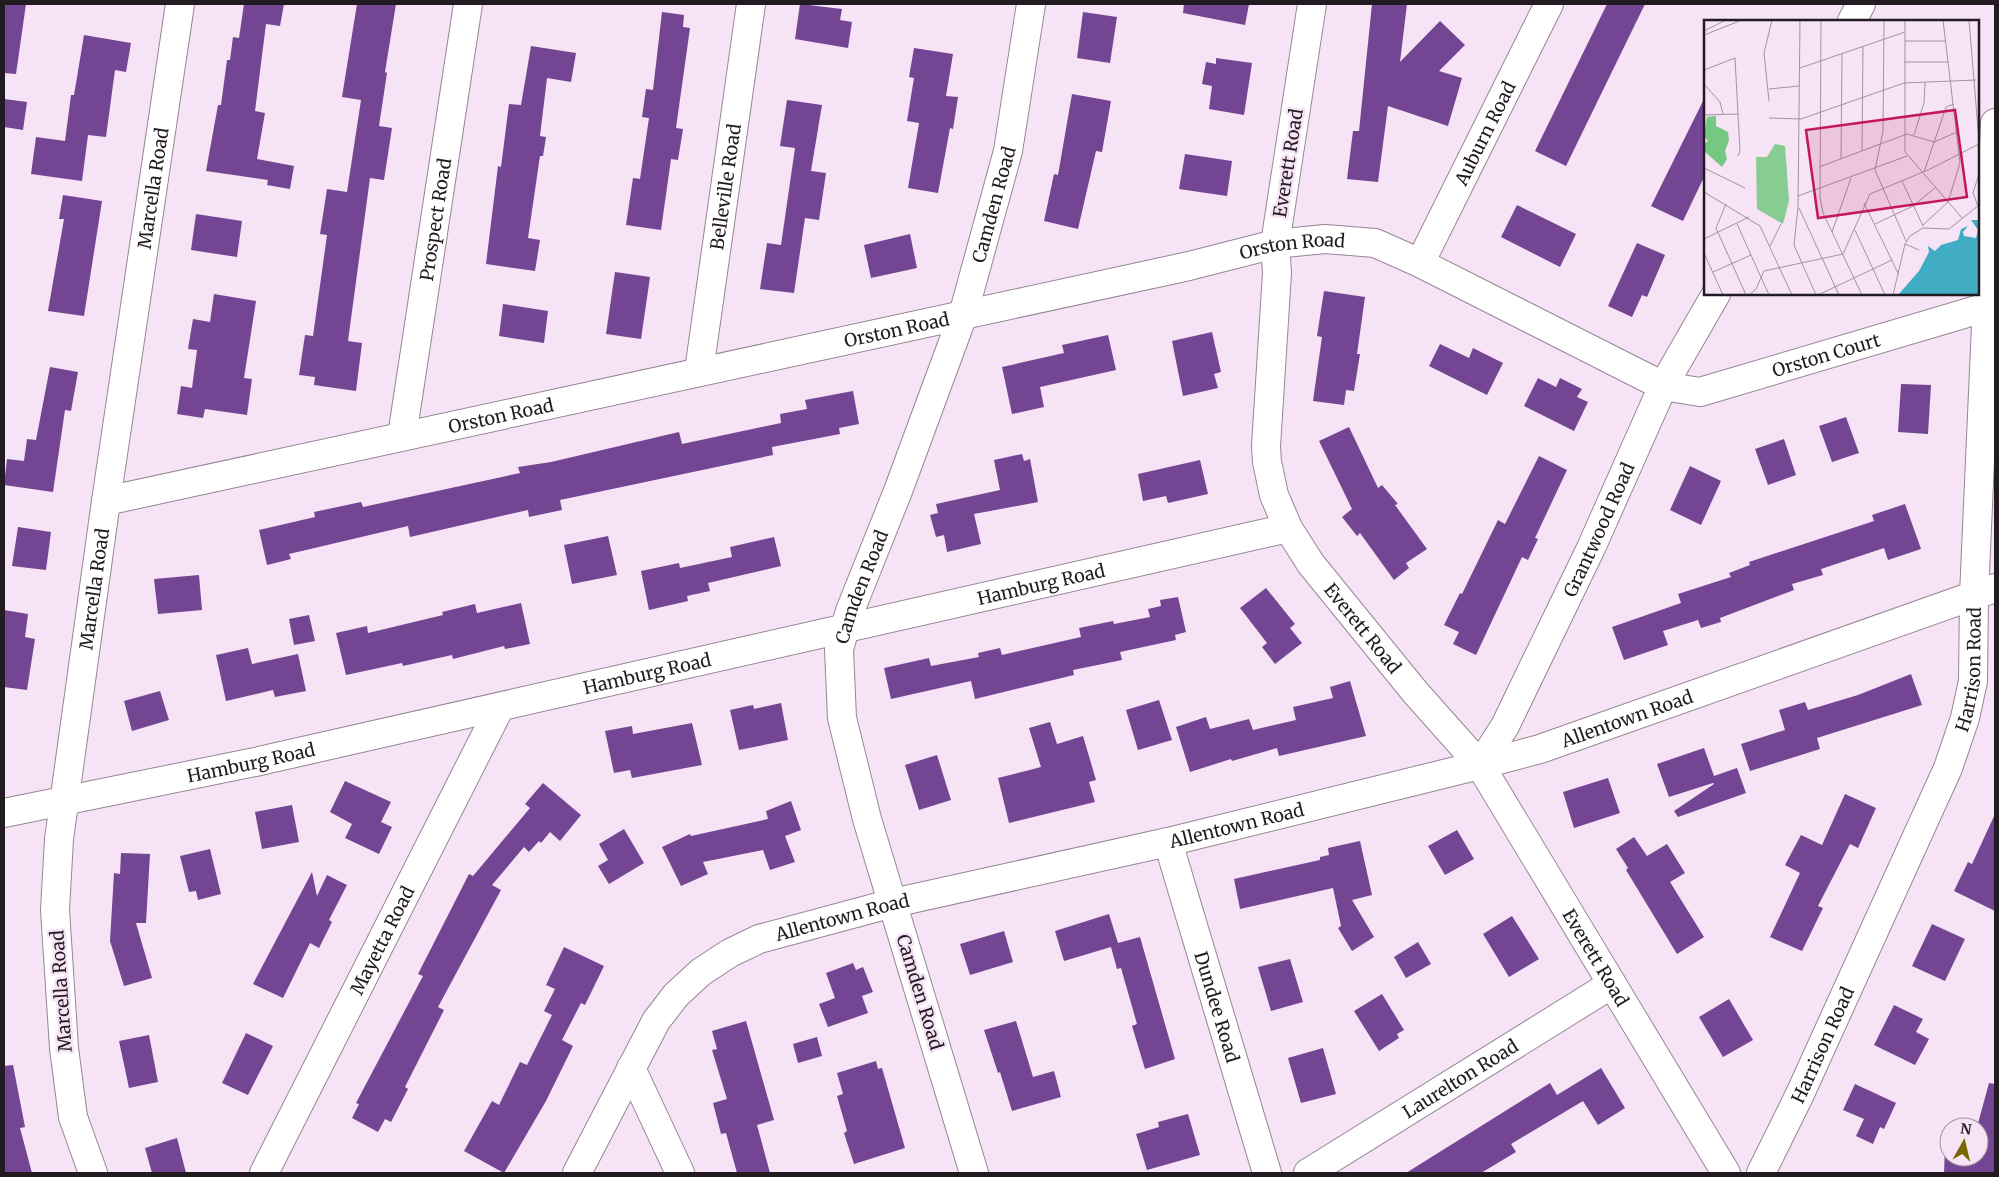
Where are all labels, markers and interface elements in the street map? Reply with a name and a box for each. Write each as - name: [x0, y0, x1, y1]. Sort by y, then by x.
- inset map: [1704, 20, 1979, 295]
- street label: Auburn Road: [1449, 77, 1520, 190]
- street label: Everett Road: [1268, 107, 1308, 219]
- street label: Belleville Road: [705, 122, 745, 251]
- street label: Marcella Road: [132, 126, 173, 250]
- street label: Camden Road: [966, 144, 1020, 265]
- street label: Prospect Road: [414, 156, 456, 282]
- street label: Orston Road: [1237, 228, 1346, 264]
- street label: Orston Road: [842, 307, 951, 352]
- street label: Orston Court: [1769, 328, 1883, 382]
- street label: Orston Road: [446, 393, 556, 438]
- street label: Grantwood Road: [1558, 459, 1639, 600]
- street label: Camden Road: [830, 526, 893, 646]
- street label: Marcella Road: [74, 527, 114, 651]
- street label: Hamburg Road: [975, 558, 1107, 610]
- street label: Everett Road: [1319, 578, 1407, 678]
- street label: Harrison Road: [1950, 607, 1985, 735]
- street label: Hamburg Road: [581, 648, 713, 699]
- street label: Allentown Road: [1557, 684, 1696, 752]
- street label: Hamburg Road: [185, 737, 317, 787]
- street label: Allentown Road: [1166, 797, 1306, 853]
- street label: Mayetta Road: [345, 882, 419, 998]
- street label: Allentown Road: [772, 888, 911, 946]
- street label: Everett Road: [1558, 905, 1634, 1011]
- street label: Marcella Road: [45, 929, 77, 1053]
- street label: Camden Road: [892, 931, 949, 1053]
- street label: Dundee Road: [1190, 948, 1245, 1065]
- street label: Harrison Road: [1786, 983, 1859, 1107]
- street label: Laurelton Road: [1398, 1034, 1522, 1123]
- north arrow: [1939, 1117, 1989, 1167]
- text: N: [1959, 1119, 1973, 1139]

